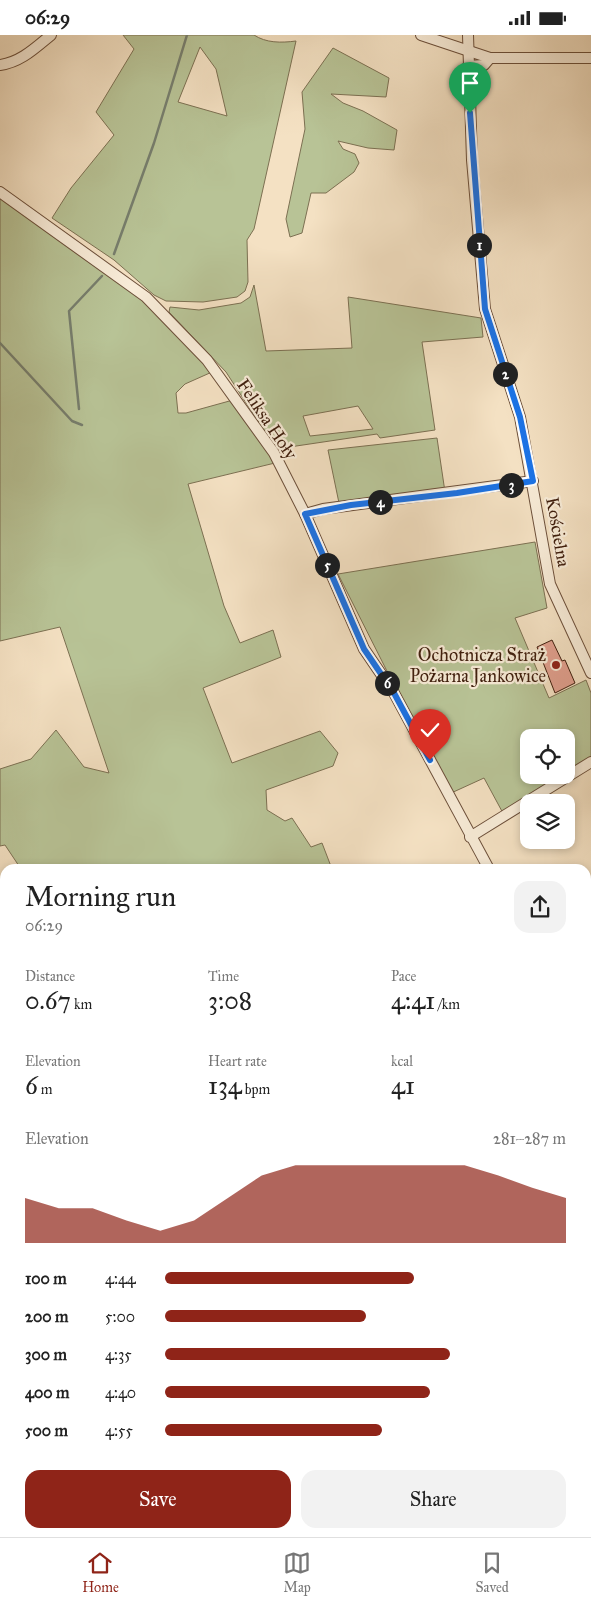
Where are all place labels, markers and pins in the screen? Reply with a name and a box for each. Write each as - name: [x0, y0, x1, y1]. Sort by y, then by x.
- pin: [449, 62, 491, 113]
- pin: 1: [466, 233, 492, 257]
- pin: 2: [492, 361, 518, 387]
- pin: 3: [498, 473, 524, 497]
- pin: 4: [368, 489, 392, 515]
- pin: 5: [314, 553, 340, 577]
- place label: Ochotnicza Straż Pożarna Jankowice: [410, 644, 546, 688]
- marker: Ochotnicza Straż Pożarna Jankowice: [550, 659, 562, 671]
- pin: 6: [374, 671, 400, 695]
- pin: [409, 709, 451, 760]

